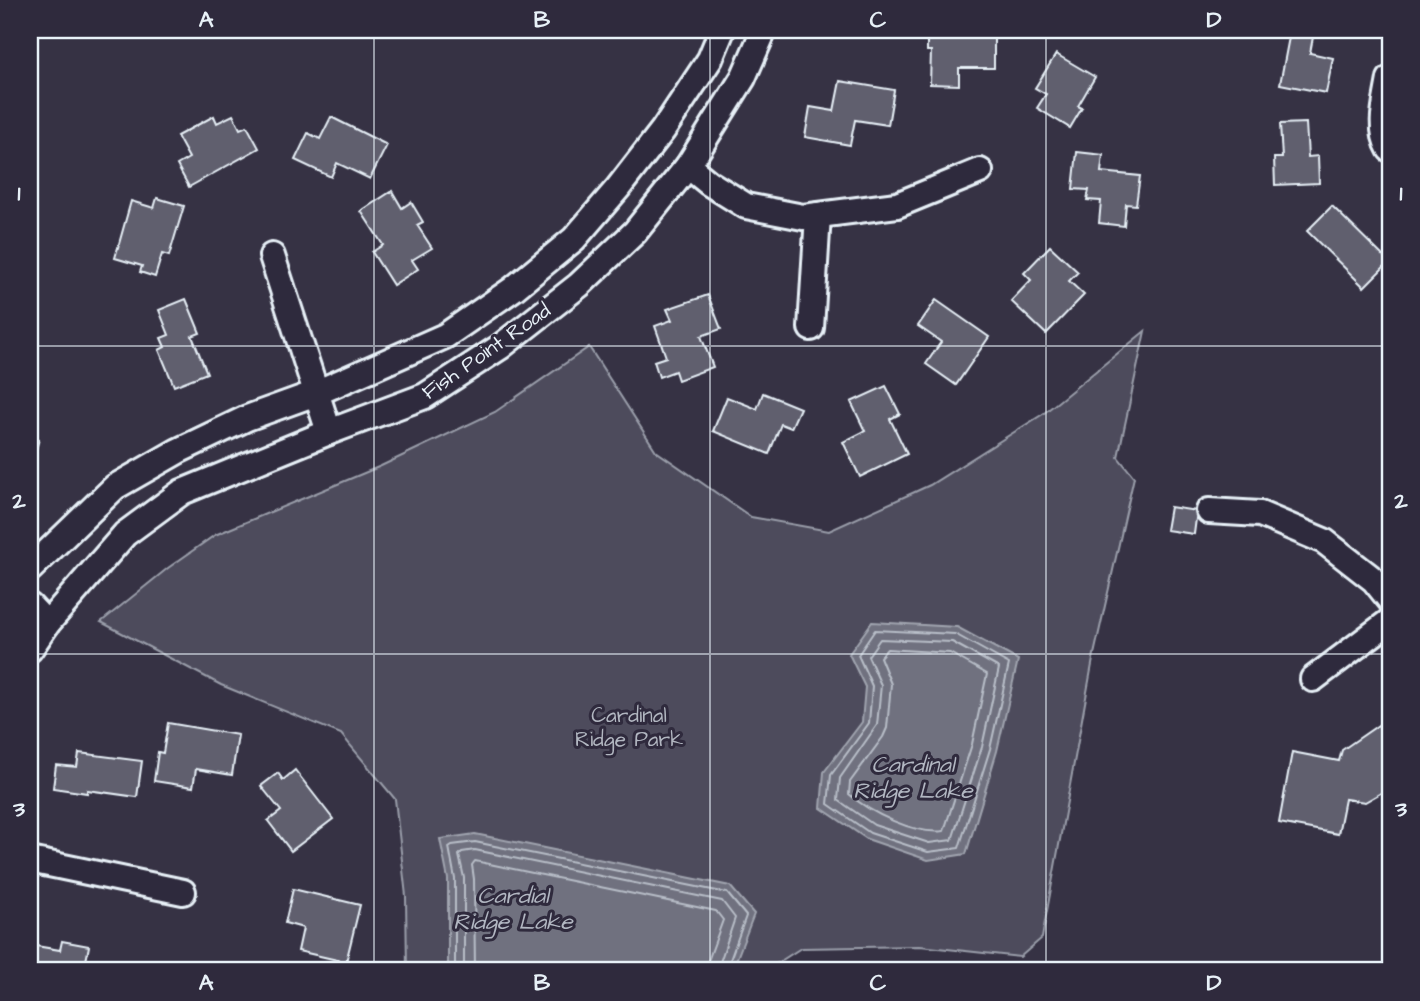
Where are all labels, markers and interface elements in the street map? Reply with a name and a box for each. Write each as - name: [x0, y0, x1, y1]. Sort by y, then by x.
- text: A: [199, 4, 214, 36]
- text: B: [534, 4, 551, 36]
- text: C: [870, 4, 887, 36]
- text: D: [1207, 4, 1222, 36]
- text: 1: [18, 177, 21, 209]
- text: 1: [1400, 177, 1403, 209]
- street label: Fish Point Road: [416, 296, 557, 407]
- text: 2: [11, 485, 26, 517]
- text: 2: [1393, 485, 1408, 517]
- park label: Cardinal Ridge Park: [575, 701, 683, 756]
- water label: Cardinal Ridge Lake: [853, 749, 974, 808]
- text: 3: [12, 793, 25, 825]
- text: 3: [1394, 793, 1407, 825]
- water label: Cardial Ridge Lake: [453, 880, 574, 939]
- text: A: [199, 967, 214, 999]
- text: B: [534, 967, 551, 999]
- text: C: [870, 967, 887, 999]
- text: D: [1207, 967, 1222, 999]

